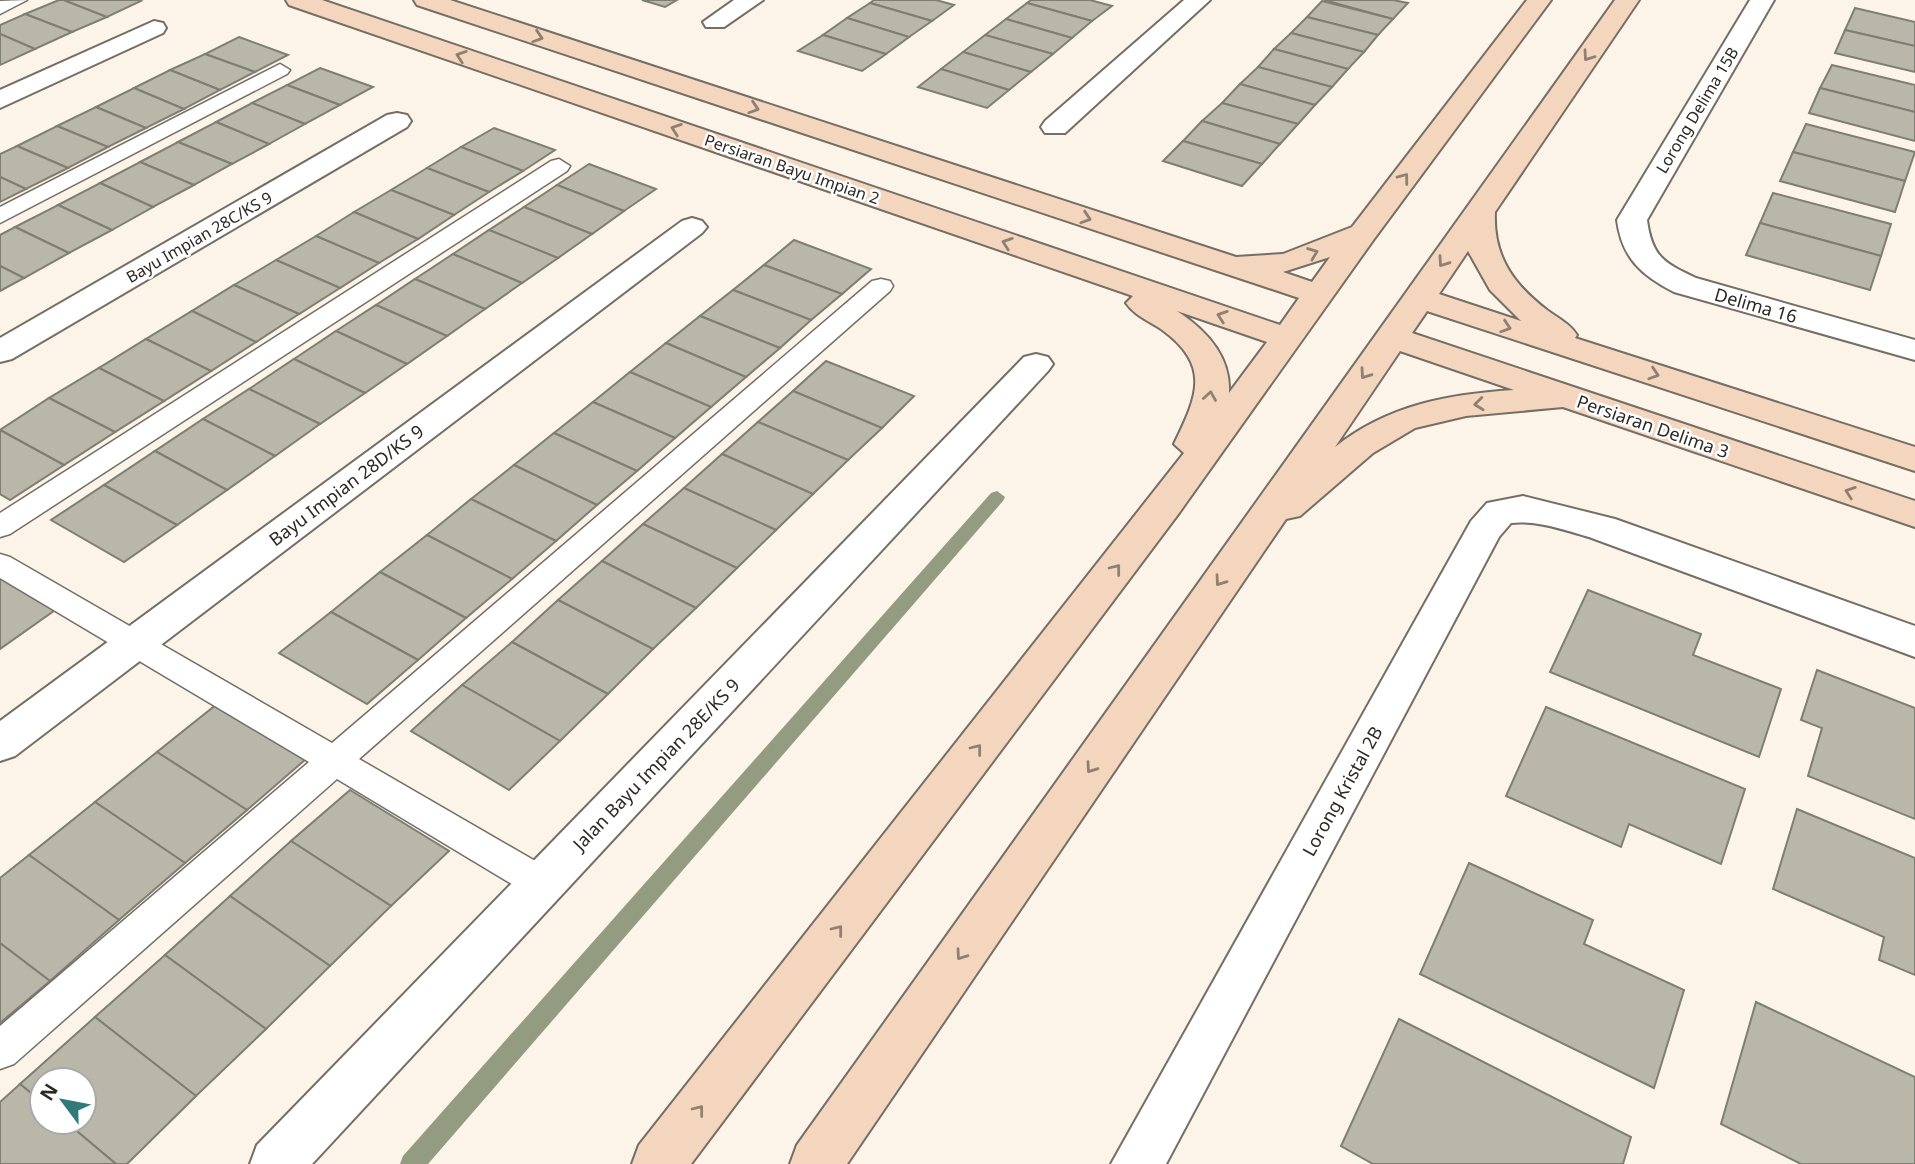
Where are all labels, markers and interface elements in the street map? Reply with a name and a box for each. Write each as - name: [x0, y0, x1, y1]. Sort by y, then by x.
- one-way arrow: [531, 29, 543, 43]
- street label: Lorong Delima 15B: [1651, 43, 1743, 177]
- one-way arrow: [1584, 48, 1596, 61]
- one-way arrow: [455, 50, 467, 64]
- one-way arrow: [747, 100, 759, 114]
- one-way arrow: [670, 123, 682, 137]
- street label: Persiaran Bayu Impian 2: [702, 129, 882, 209]
- one-way arrow: [1396, 173, 1409, 186]
- street label: Bayu Impian 28C/KS 9: [122, 186, 276, 288]
- one-way arrow: [1079, 210, 1092, 224]
- one-way arrow: [1001, 237, 1014, 251]
- one-way arrow: [1307, 247, 1319, 261]
- one-way arrow: [1439, 254, 1451, 267]
- street label: Delima 16: [1712, 282, 1800, 328]
- one-way arrow: [1217, 310, 1229, 324]
- one-way arrow: [1500, 318, 1512, 333]
- one-way arrow: [1361, 366, 1373, 379]
- one-way arrow: [1647, 366, 1659, 381]
- street label: Persiaran Delima 3: [1574, 389, 1732, 463]
- one-way arrow: [1202, 390, 1217, 402]
- one-way arrow: [1473, 396, 1484, 411]
- street label: Bayu Impian 28D/KS 9: [264, 419, 428, 551]
- one-way arrow: [1845, 486, 1857, 500]
- one-way arrow: [1108, 565, 1120, 577]
- one-way arrow: [1216, 573, 1228, 586]
- street label: Jalan Bayu Impian 28E/KS 9: [566, 673, 745, 857]
- street label: Lorong Kristal 2B: [1296, 722, 1388, 860]
- one-way arrow: [969, 745, 982, 757]
- one-way arrow: [1087, 760, 1099, 773]
- one-way arrow: [830, 925, 843, 937]
- one-way arrow: [957, 947, 969, 960]
- north arrow: [28, 1066, 98, 1136]
- text: N: [33, 1079, 64, 1105]
- one-way arrow: [691, 1105, 704, 1118]

